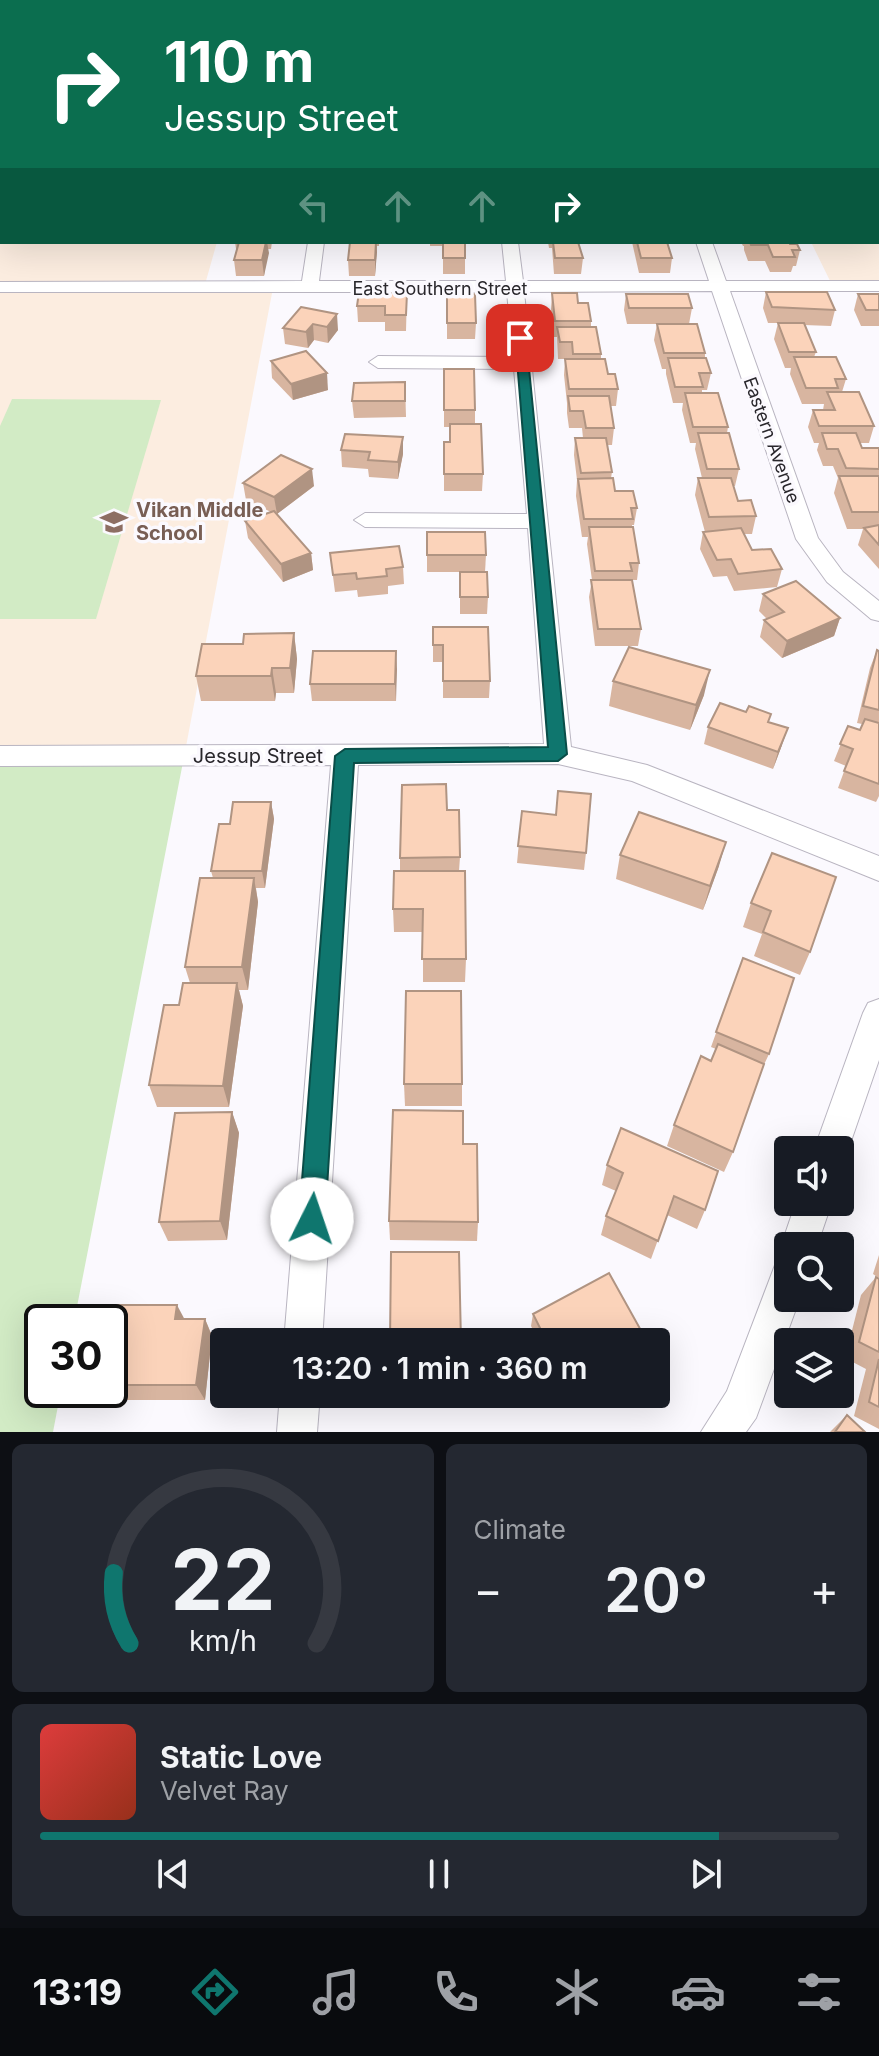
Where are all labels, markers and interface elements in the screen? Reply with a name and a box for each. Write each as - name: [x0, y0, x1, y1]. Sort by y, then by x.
- text: 110 m: [164, 28, 314, 96]
- icon: right: [32, 32, 136, 136]
- text: Jessup Street: [164, 96, 399, 140]
- icon: left: [292, 184, 336, 228]
- icon: ahead: [376, 184, 420, 228]
- icon: ahead: [460, 184, 504, 228]
- icon: right: [544, 184, 588, 228]
- street label: East Southern Street: [353, 278, 528, 299]
- pin: [486, 304, 554, 372]
- icon: arrive: [498, 316, 542, 360]
- street label: Eastern Avenue: [739, 374, 805, 506]
- place label: Vikan Middle School: [136, 498, 263, 545]
- school or university icon: Vikan Middle School: [99, 507, 129, 537]
- street label: Jessup Street: [193, 744, 324, 768]
- map controls: [774, 1136, 854, 1408]
- button: sound: [774, 1136, 854, 1216]
- position arrow: [270, 1177, 354, 1261]
- button: search: [774, 1232, 854, 1312]
- speed limit sign: 30: [24, 1304, 128, 1408]
- button: layers: [774, 1328, 854, 1408]
- text: 13:20 · 1 min · 360 m: [292, 1350, 588, 1386]
- text: Climate: [474, 1514, 566, 1545]
- text: 22: [170, 1529, 275, 1630]
- text: 20°: [604, 1554, 708, 1626]
- text: −: [474, 1563, 503, 1617]
- text: +: [810, 1563, 839, 1617]
- text: km/h: [189, 1623, 257, 1658]
- text: Static Love: [160, 1739, 322, 1775]
- text: Velvet Ray: [160, 1775, 289, 1806]
- icon: previous: [151, 1852, 195, 1896]
- icon: pause: [417, 1852, 461, 1896]
- icon: next: [684, 1852, 728, 1896]
- icon: directions: [187, 1964, 243, 2020]
- icon: music: [308, 1964, 364, 2020]
- icon: phone: [428, 1964, 484, 2020]
- icon: climate: [549, 1964, 605, 2020]
- icon: car: [670, 1964, 726, 2020]
- icon: filters: [791, 1964, 847, 2020]
- text: 13:19: [32, 1970, 122, 2014]

